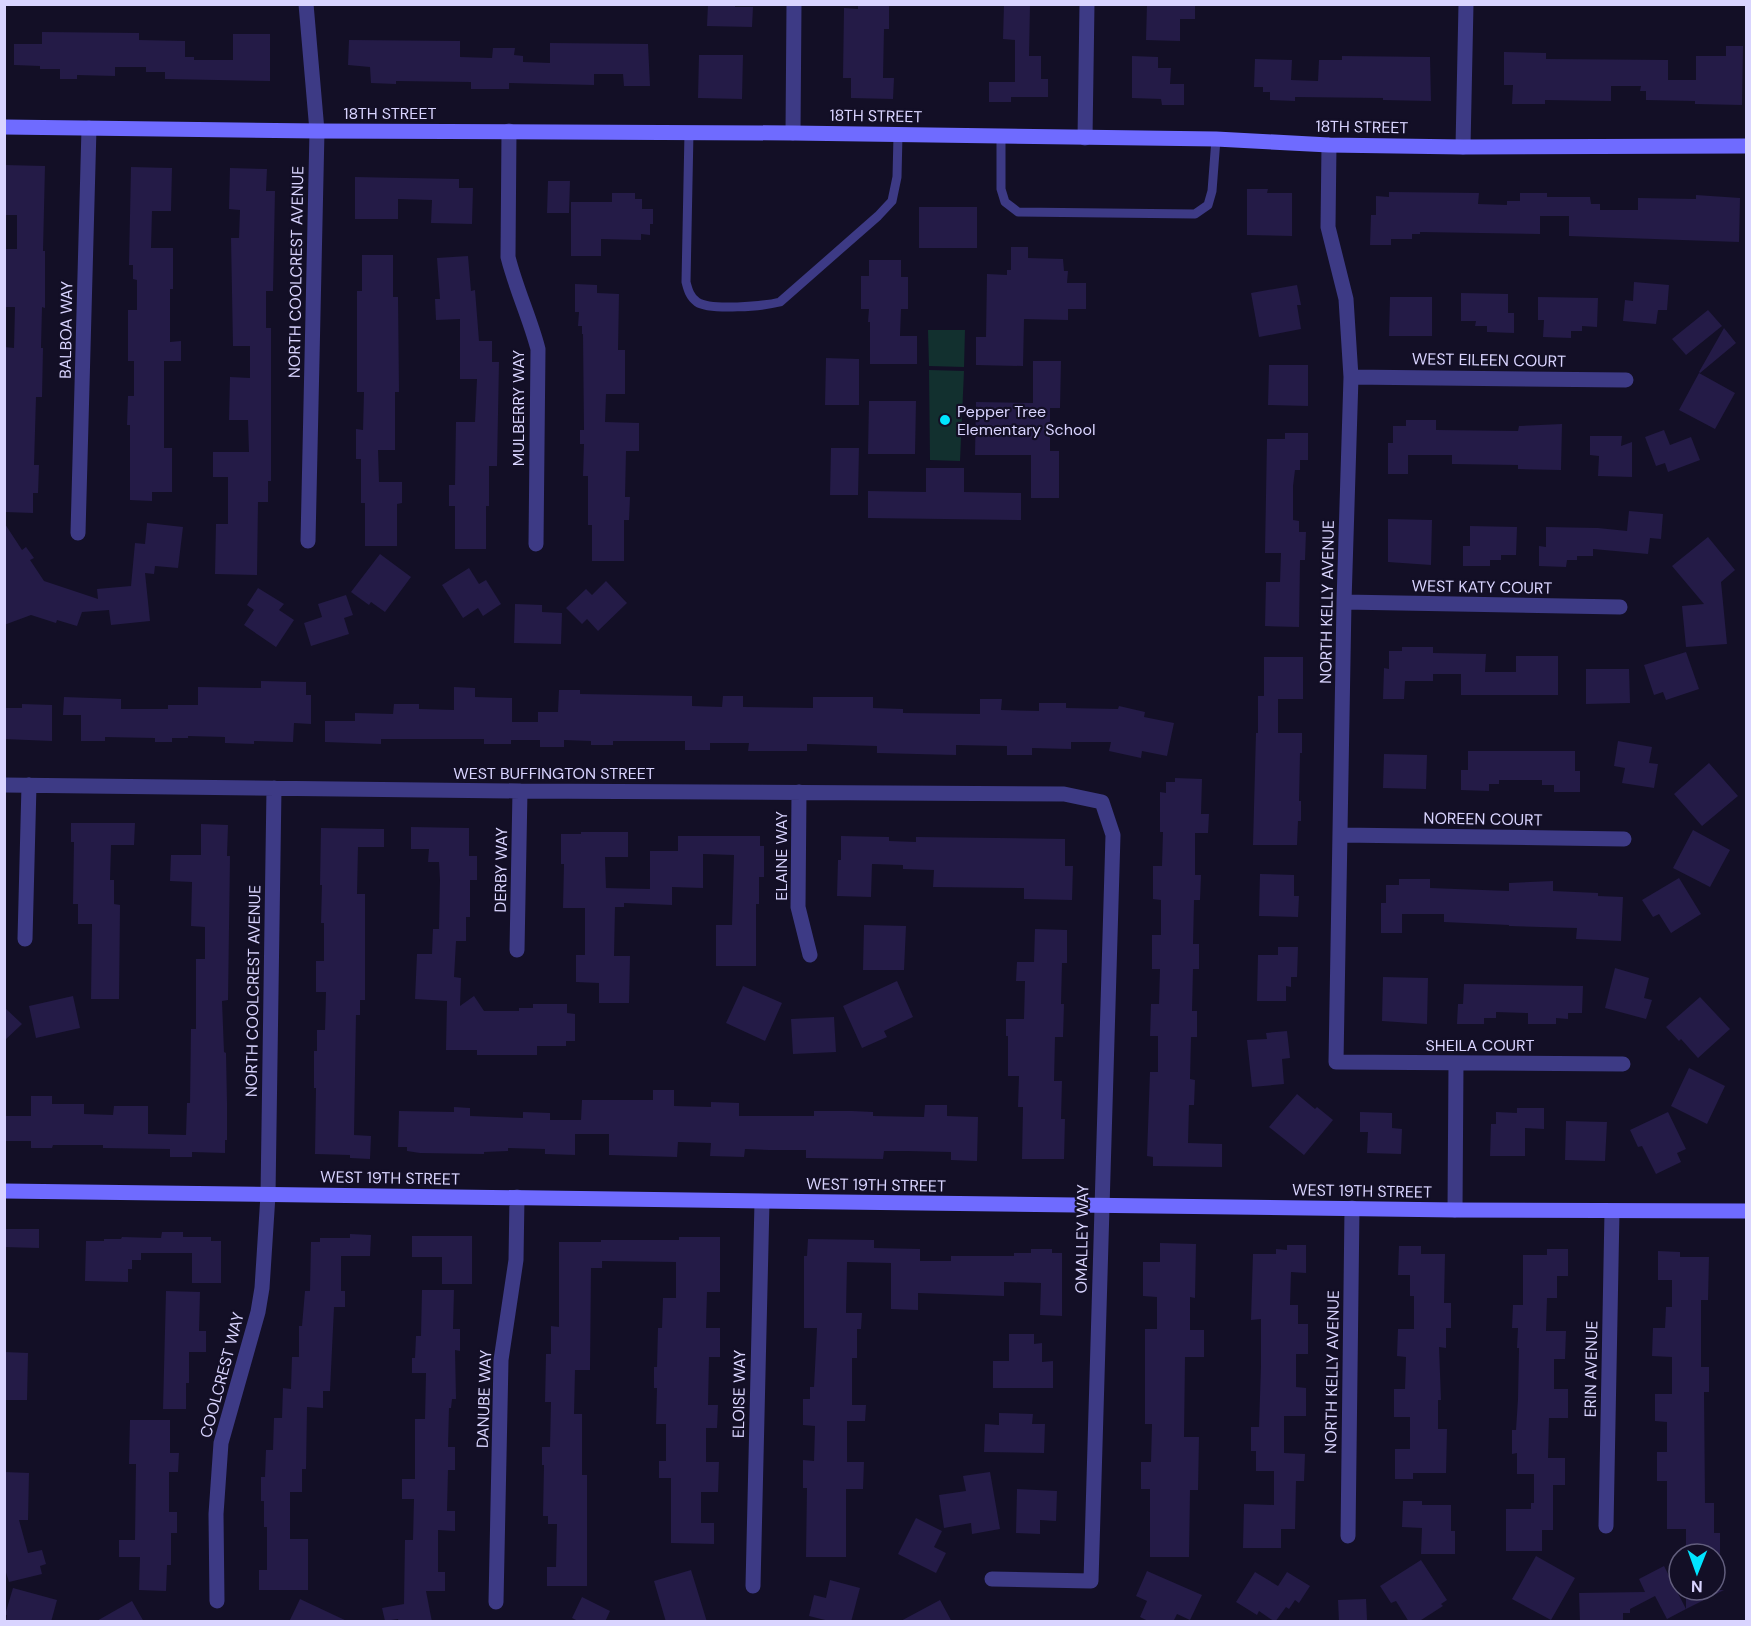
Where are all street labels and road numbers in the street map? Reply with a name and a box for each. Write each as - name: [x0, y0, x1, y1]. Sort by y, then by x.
- street label: 18TH STREET: [344, 103, 436, 124]
- street label: 18TH STREET: [829, 105, 923, 127]
- street label: 18TH STREET: [1315, 116, 1409, 138]
- street label: NORTH COOLCREST AVENUE: [284, 166, 308, 378]
- street label: BALBOA WAY: [55, 281, 77, 379]
- street label: WEST EILEEN COURT: [1412, 348, 1566, 372]
- street label: MULBERRY WAY: [508, 350, 529, 466]
- street label: NORTH KELLY AVENUE: [1315, 520, 1339, 684]
- street label: WEST KATY COURT: [1411, 575, 1553, 599]
- street label: WEST BUFFINGTON STREET: [453, 763, 655, 784]
- street label: NOREEN COURT: [1423, 807, 1543, 831]
- street label: ELAINE WAY: [771, 811, 792, 901]
- street label: DERBY WAY: [490, 827, 512, 913]
- street label: NORTH COOLCREST AVENUE: [241, 885, 265, 1097]
- street label: SHEILA COURT: [1425, 1035, 1535, 1056]
- street label: WEST 19TH STREET: [320, 1166, 460, 1190]
- street label: WEST 19TH STREET: [806, 1173, 946, 1197]
- street label: WEST 19TH STREET: [1292, 1179, 1432, 1203]
- street label: OMALLEY WAY: [1071, 1184, 1093, 1294]
- street label: NORTH KELLY AVENUE: [1320, 1290, 1344, 1454]
- street label: COOLCREST WAY: [195, 1310, 249, 1440]
- street label: ERIN AVENUE: [1580, 1320, 1602, 1418]
- street label: DANUBE WAY: [472, 1349, 496, 1449]
- street label: ELOISE WAY: [728, 1350, 750, 1438]

